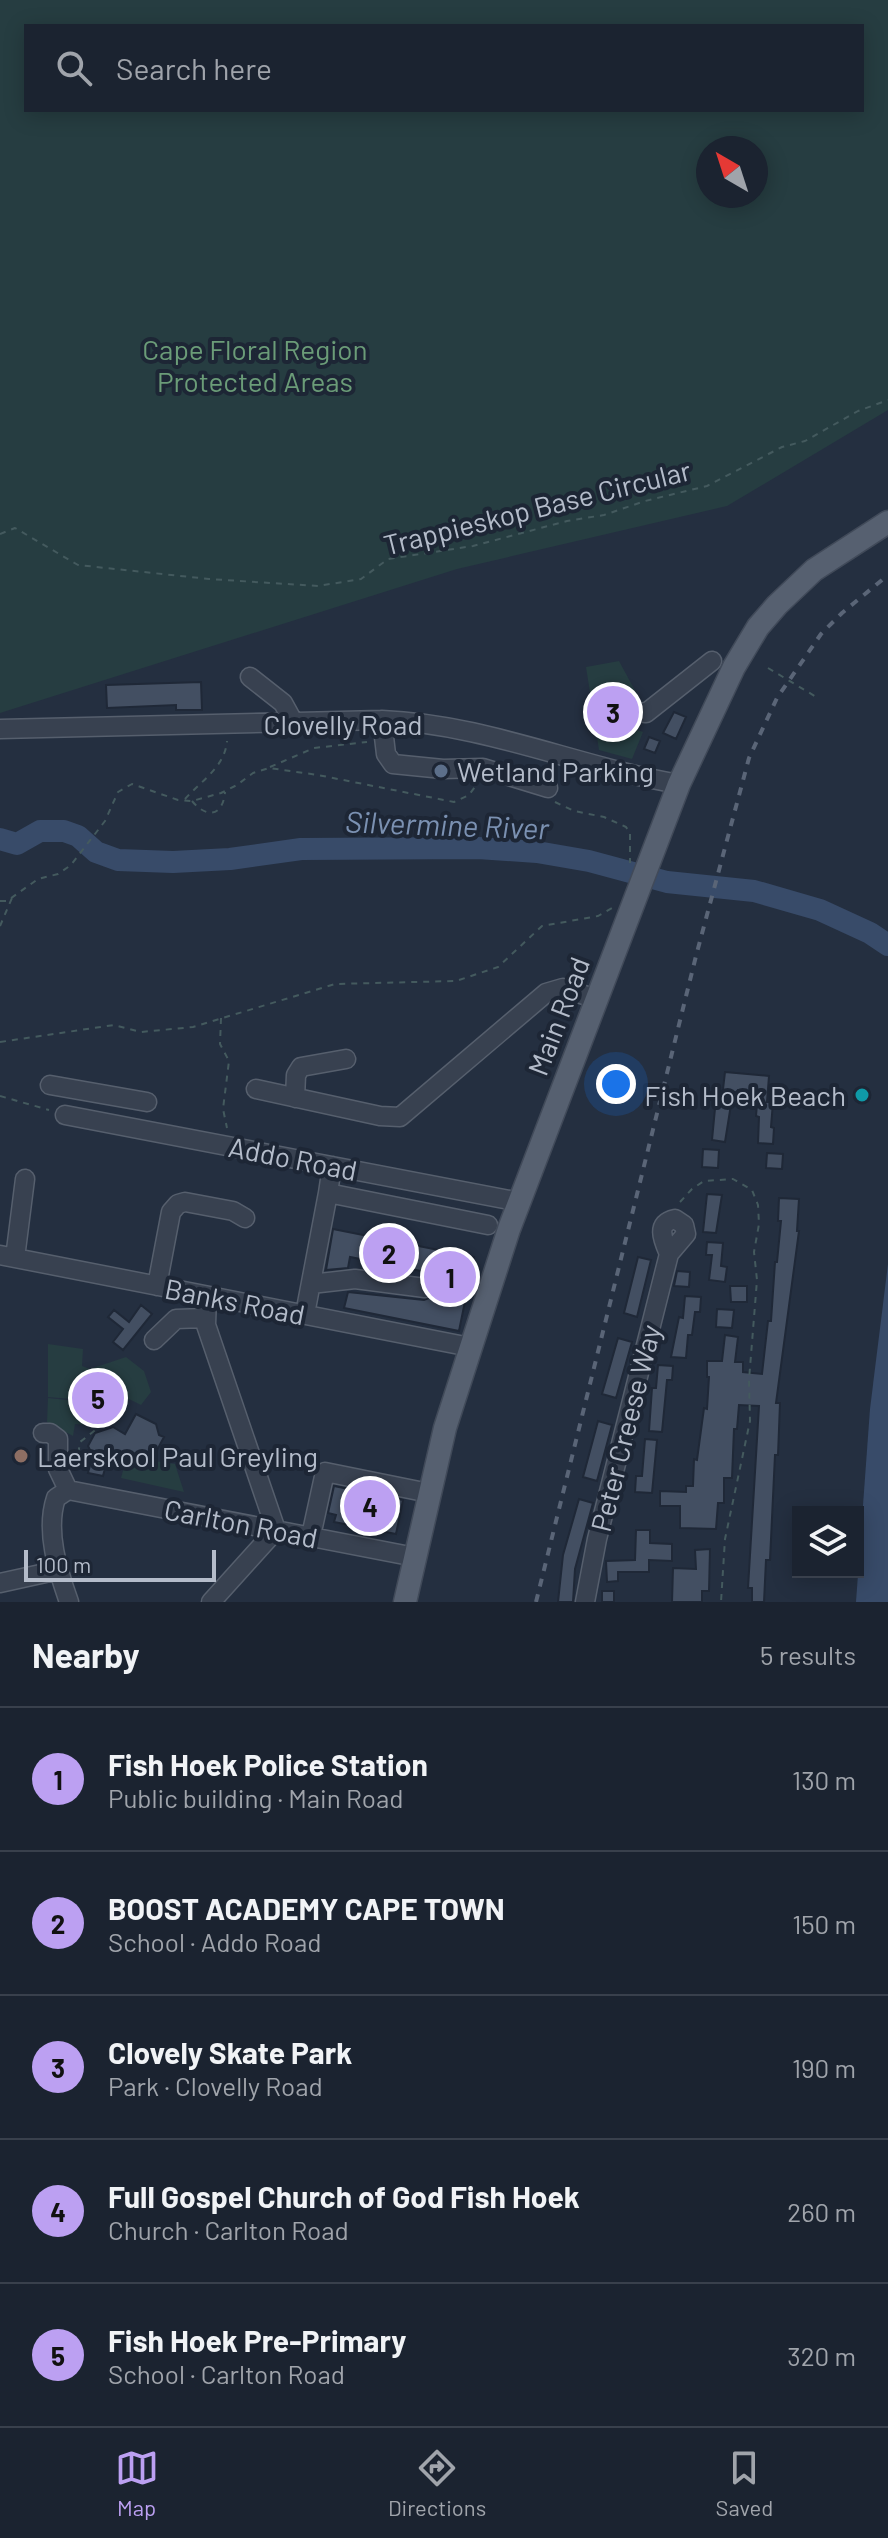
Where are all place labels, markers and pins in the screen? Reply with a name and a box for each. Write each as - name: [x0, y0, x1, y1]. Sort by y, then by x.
- pin: 3: [587, 682, 639, 742]
- place label: Wetland Parking: [457, 754, 654, 788]
- marker: Wetland Parking: [432, 762, 450, 780]
- place label: Fish Hoek Beach: [644, 1078, 846, 1112]
- marker: Fish Hoek Beach: [853, 1086, 871, 1104]
- pin: 2: [363, 1223, 415, 1283]
- pin: 1: [424, 1247, 476, 1307]
- pin: 5: [72, 1368, 124, 1428]
- place label: Laerskool Paul Greyling: [37, 1439, 318, 1473]
- marker: Laerskool Paul Greyling: [12, 1447, 30, 1465]
- pin: 4: [344, 1476, 396, 1536]

